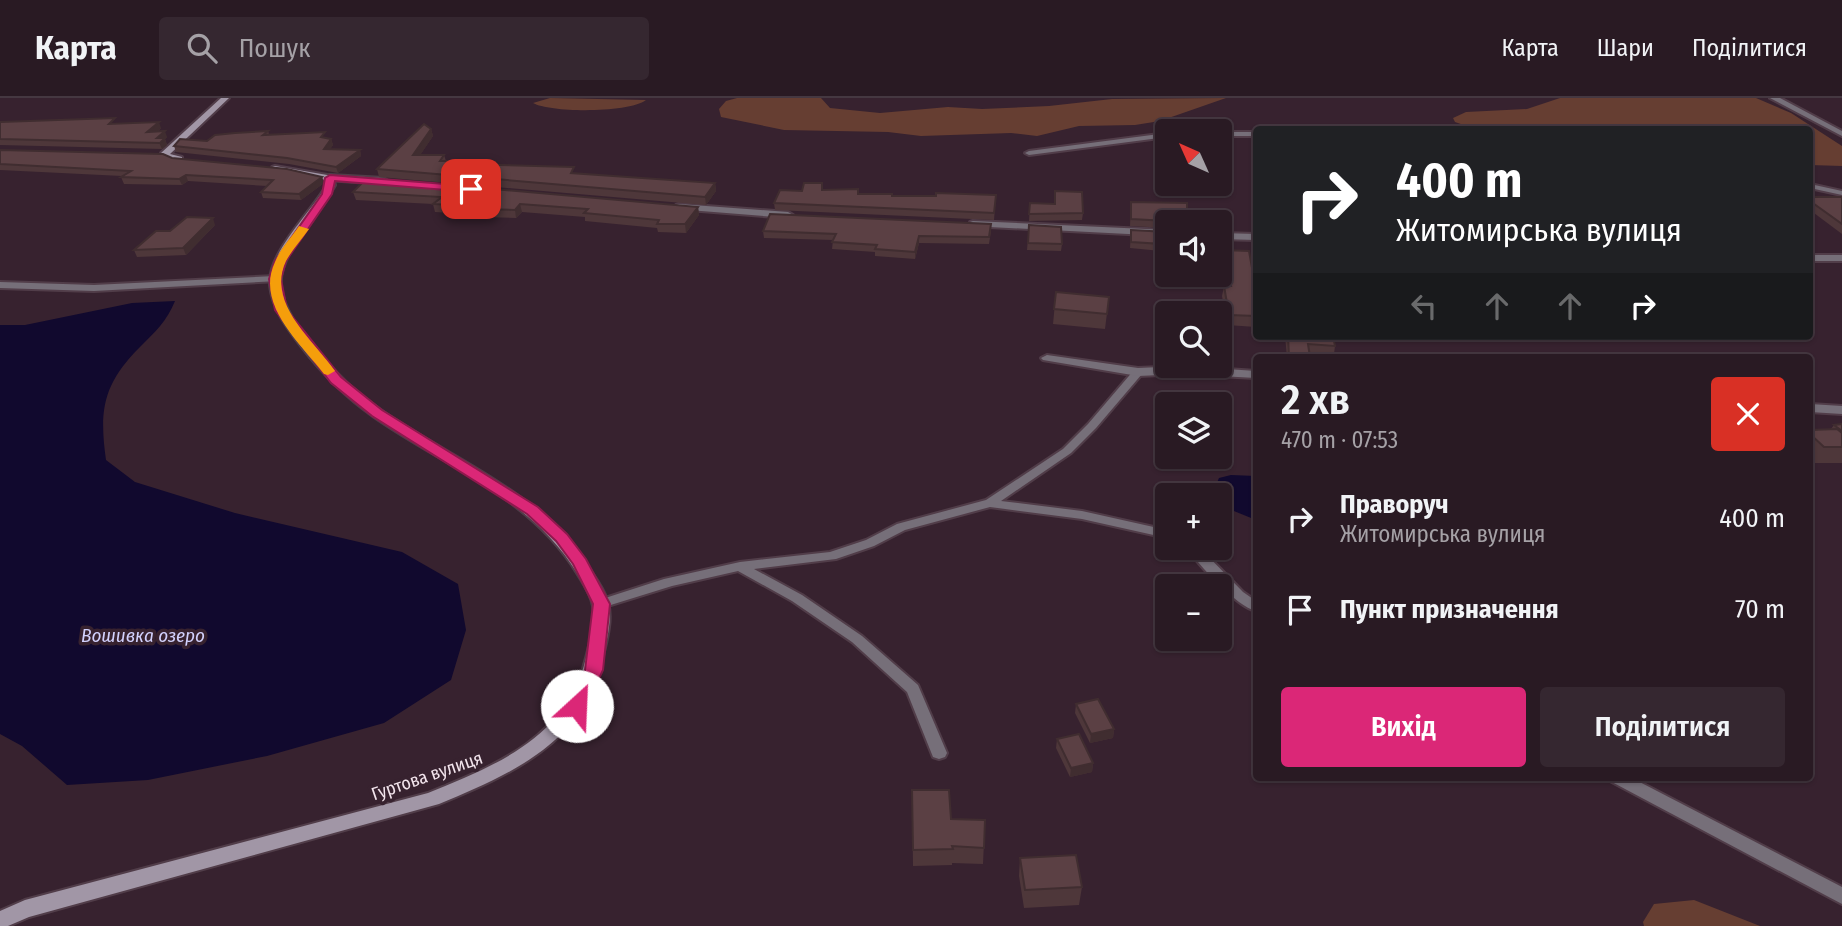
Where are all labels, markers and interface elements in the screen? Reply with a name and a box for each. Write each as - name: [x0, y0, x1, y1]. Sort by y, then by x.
- search box: [159, 17, 649, 80]
- text: Карта: [35, 28, 117, 68]
- icon: search: [183, 29, 221, 67]
- text: Пошук: [239, 33, 310, 64]
- text: Карта: [1501, 34, 1559, 62]
- text: Шари: [1597, 34, 1654, 62]
- text: Поділитися: [1692, 34, 1807, 62]
- north arrow: [1155, 119, 1232, 196]
- map controls: [1155, 119, 1232, 651]
- text: 400 m: [1396, 151, 1522, 210]
- icon: right: [1281, 154, 1372, 245]
- pin: [441, 159, 501, 219]
- icon: arrive: [452, 170, 490, 208]
- button: sound: [1155, 210, 1232, 287]
- text: Житомирська вулиця: [1396, 211, 1682, 249]
- icon: left: [1405, 287, 1443, 325]
- icon: ahead: [1478, 287, 1516, 325]
- icon: ahead: [1551, 287, 1589, 325]
- icon: right: [1624, 287, 1662, 325]
- button: search: [1155, 301, 1232, 378]
- text: 2 хв: [1281, 375, 1350, 425]
- button: close: [1711, 377, 1785, 451]
- button: layers: [1155, 392, 1232, 469]
- text: 470 m · 07:53: [1281, 426, 1398, 454]
- button: +: [1155, 483, 1232, 560]
- text: Праворуч: [1340, 489, 1449, 520]
- icon: right: [1281, 500, 1319, 538]
- text: 400 m: [1719, 503, 1785, 534]
- text: Житомирська вулиця: [1340, 520, 1545, 548]
- button: −: [1155, 574, 1232, 651]
- icon: arrive: [1281, 591, 1319, 629]
- text: Пункт призначення: [1340, 594, 1559, 625]
- text: 70 m: [1735, 594, 1785, 625]
- water label: Вошивка озеро: [81, 624, 205, 647]
- position arrow: [540, 669, 614, 743]
- button: Вихід: [1281, 687, 1526, 767]
- button: Поділитися: [1540, 687, 1785, 767]
- street label: Гуртова вулиця: [368, 747, 486, 805]

